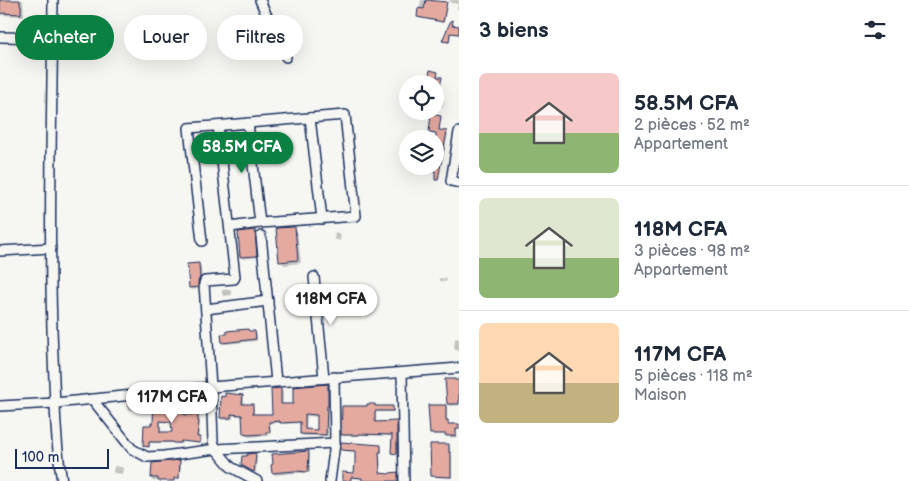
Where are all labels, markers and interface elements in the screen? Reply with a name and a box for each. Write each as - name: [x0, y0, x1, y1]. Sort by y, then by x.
- chip: Acheter: [15, 15, 114, 60]
- chip: Louer: [124, 15, 207, 60]
- chip: Filtres: [217, 15, 303, 60]
- icon: filters: [861, 16, 889, 44]
- text: 3 biens: [479, 18, 549, 43]
- map controls: [399, 75, 444, 175]
- button: locate: [399, 75, 444, 120]
- text: 58.5M CFA: [634, 91, 738, 116]
- icon: home: [519, 93, 579, 153]
- text: 2 pièces · 52 m²: [634, 116, 750, 135]
- button: layers: [399, 130, 444, 175]
- pin: 58.5M CFA: [185, 132, 299, 174]
- text: Appartement: [634, 135, 728, 154]
- text: 58.5M CFA: [202, 138, 282, 157]
- text: 118M CFA: [634, 217, 727, 242]
- icon: home: [519, 218, 579, 278]
- text: 3 pièces · 98 m²: [634, 242, 750, 261]
- text: Appartement: [634, 261, 728, 280]
- pin: 118M CFA: [279, 284, 383, 326]
- text: 118M CFA: [296, 290, 366, 309]
- text: 117M CFA: [634, 342, 726, 367]
- icon: home: [519, 343, 579, 403]
- text: 5 pièces · 118 m²: [634, 367, 753, 386]
- pin: 117M CFA: [120, 382, 224, 424]
- text: Maison: [634, 386, 687, 405]
- text: 117M CFA: [137, 388, 207, 407]
- scale bar: [15, 446, 109, 469]
- text: 100 m: [22, 449, 59, 466]

